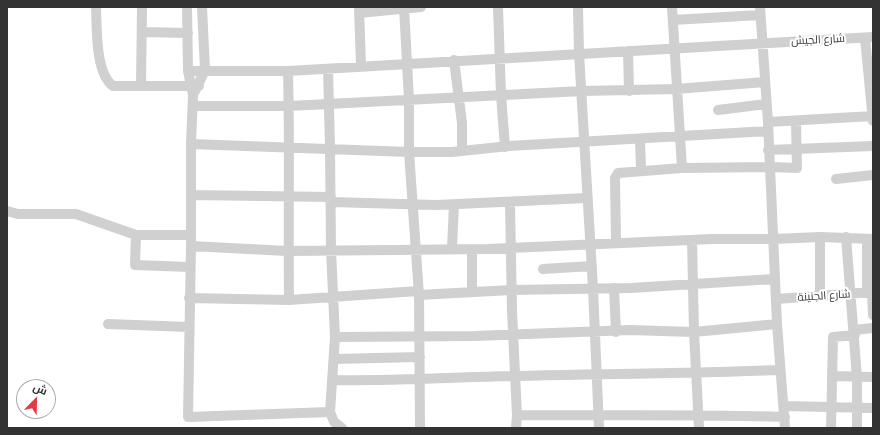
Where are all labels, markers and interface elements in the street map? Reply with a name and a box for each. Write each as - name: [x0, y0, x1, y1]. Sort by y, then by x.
- street label: شارع الجيش: [791, 32, 845, 48]
- street label: شارع الجنينة: [797, 288, 851, 304]
- north arrow: [16, 379, 56, 419]
- text: ش: [31, 379, 50, 398]

